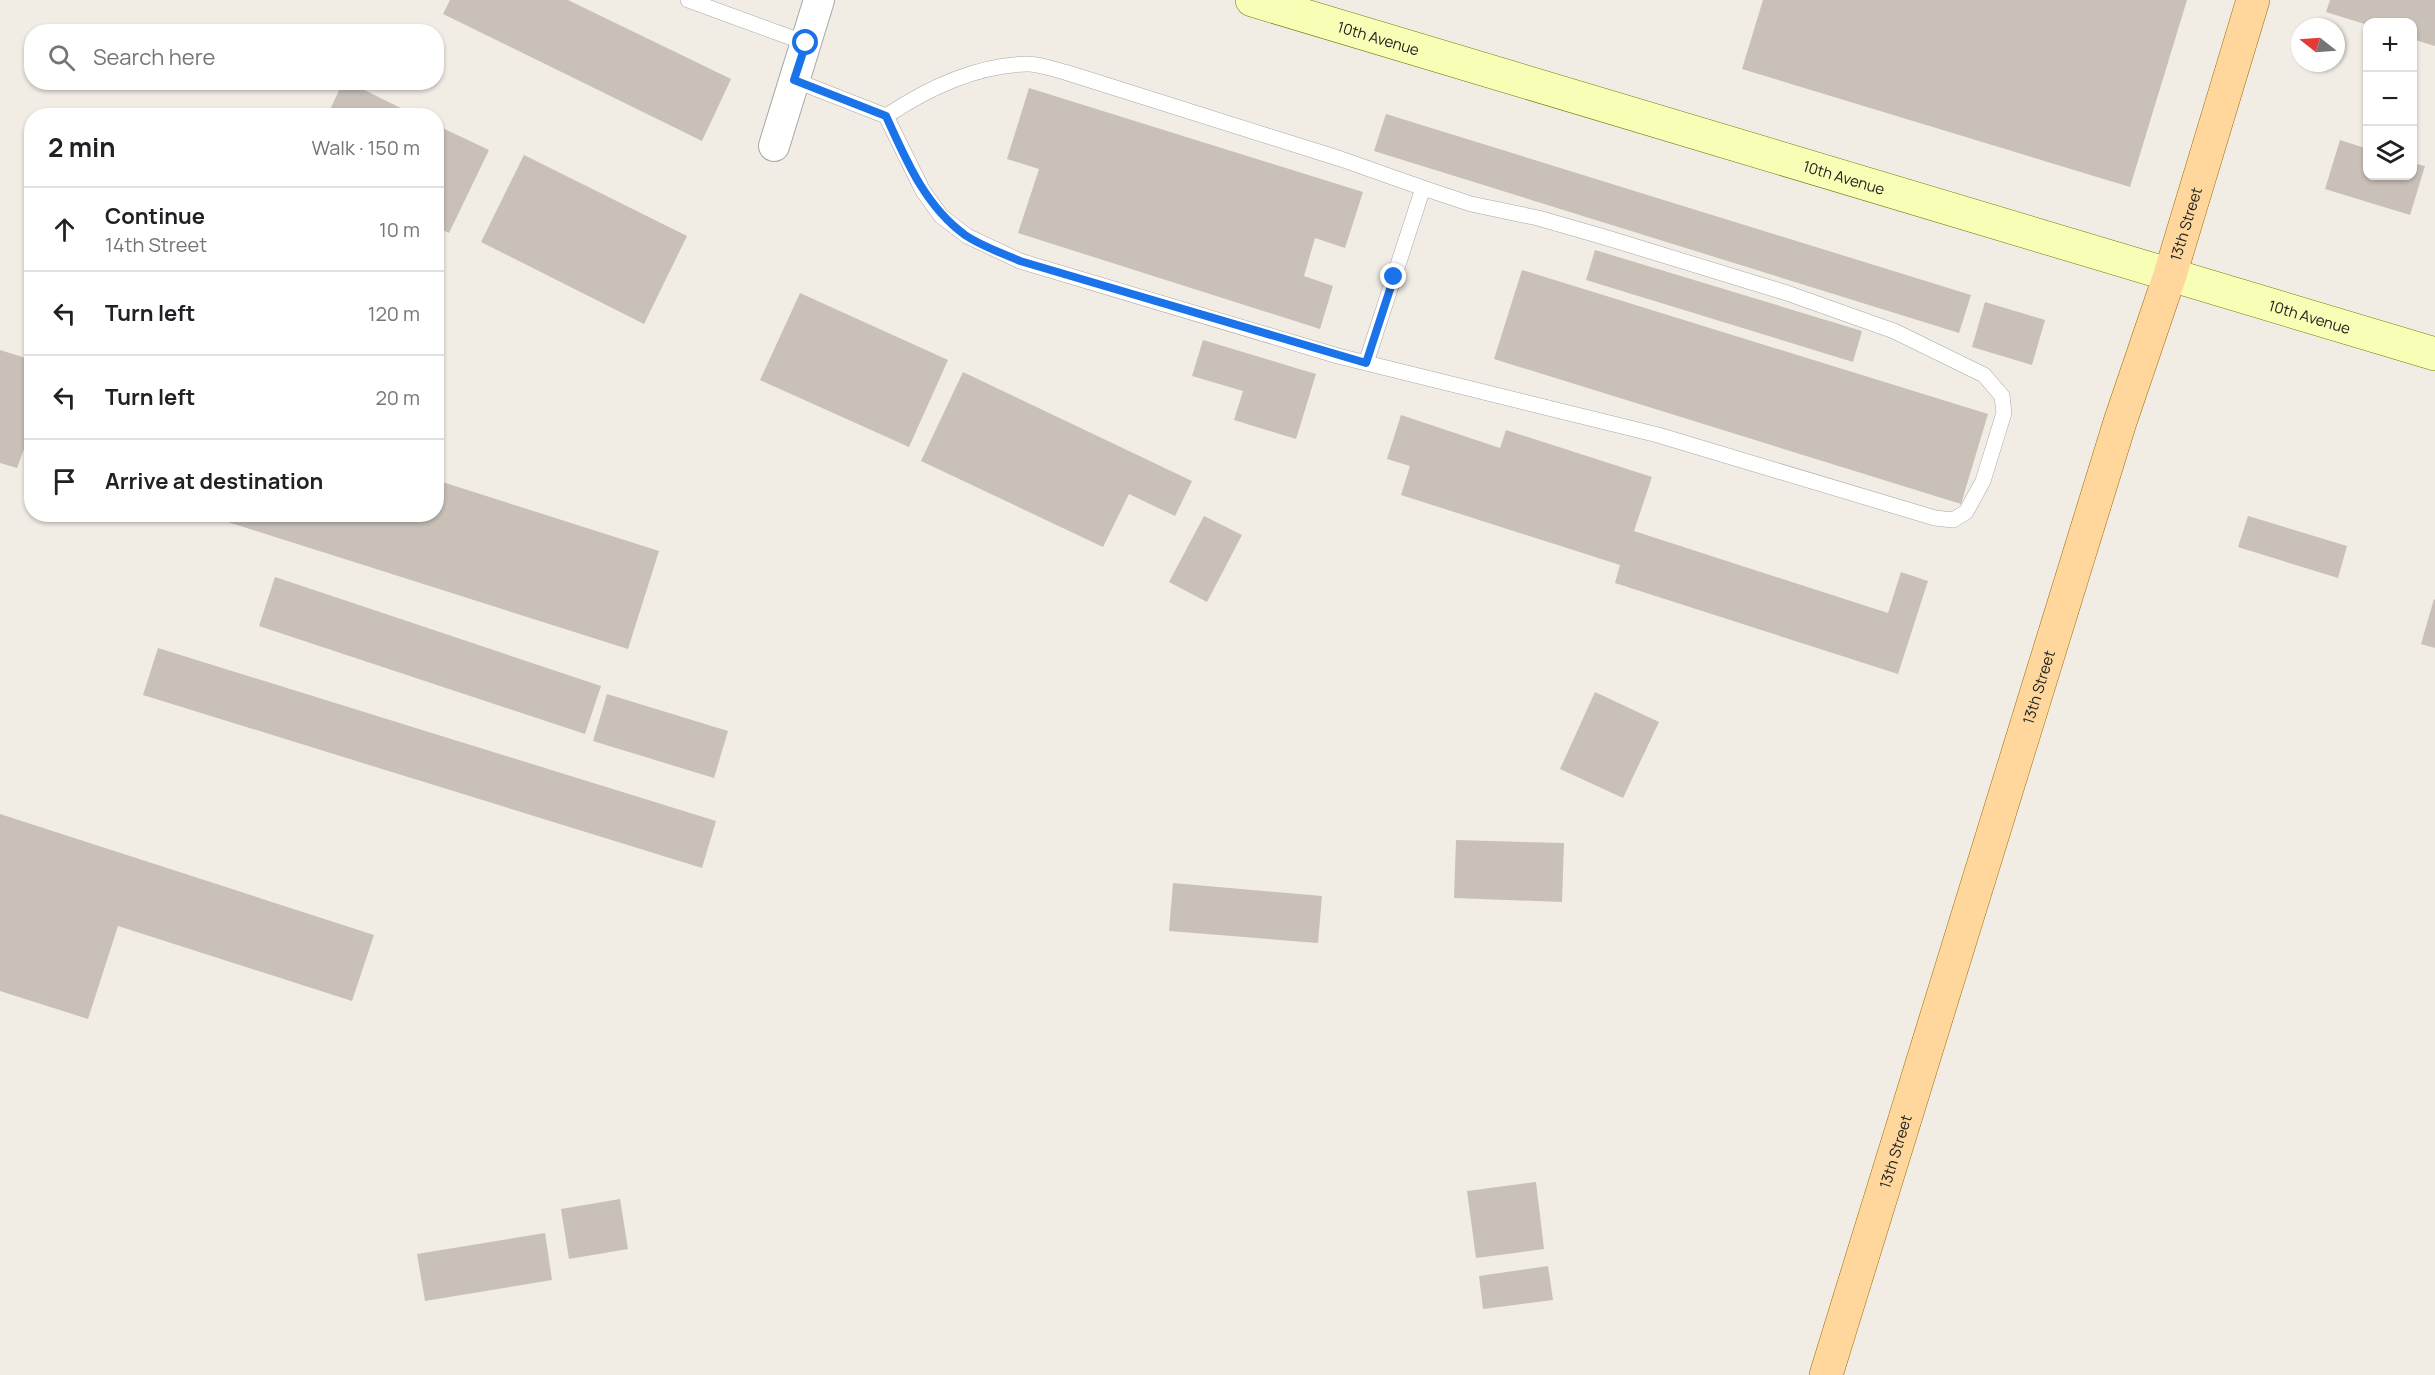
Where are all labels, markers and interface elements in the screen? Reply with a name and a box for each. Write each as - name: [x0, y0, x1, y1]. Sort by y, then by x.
- street label: 10th Avenue: [1335, 16, 1422, 60]
- north arrow: [2291, 18, 2345, 72]
- map controls: [2363, 18, 2417, 180]
- button: +: [2363, 18, 2417, 72]
- search box: [24, 24, 444, 90]
- route start: [792, 29, 818, 55]
- icon: search: [45, 41, 78, 74]
- text: Search here: [93, 42, 215, 72]
- button: −: [2363, 72, 2417, 126]
- button: layers: [2363, 126, 2417, 180]
- text: 2 min: [48, 129, 116, 165]
- text: Walk · 150 m: [311, 134, 420, 161]
- street label: 10th Avenue: [1801, 155, 1888, 199]
- street label: 13th Street: [2164, 184, 2206, 263]
- text: Continue: [105, 201, 205, 231]
- icon: ahead: [48, 213, 81, 246]
- text: 10 m: [379, 216, 420, 243]
- text: 14th Street: [105, 231, 207, 258]
- route end: [1380, 263, 1406, 289]
- street label: 10th Avenue: [2266, 294, 2353, 339]
- icon: left: [48, 297, 81, 330]
- text: Turn left: [105, 298, 195, 328]
- text: 120 m: [368, 300, 420, 327]
- icon: left: [48, 381, 81, 414]
- text: Turn left: [105, 382, 195, 412]
- text: 20 m: [375, 384, 420, 411]
- icon: arrive: [48, 465, 81, 498]
- text: Arrive at destination: [105, 466, 323, 496]
- street label: 13th Street: [2017, 647, 2060, 726]
- street label: 13th Street: [1874, 1112, 1916, 1191]

